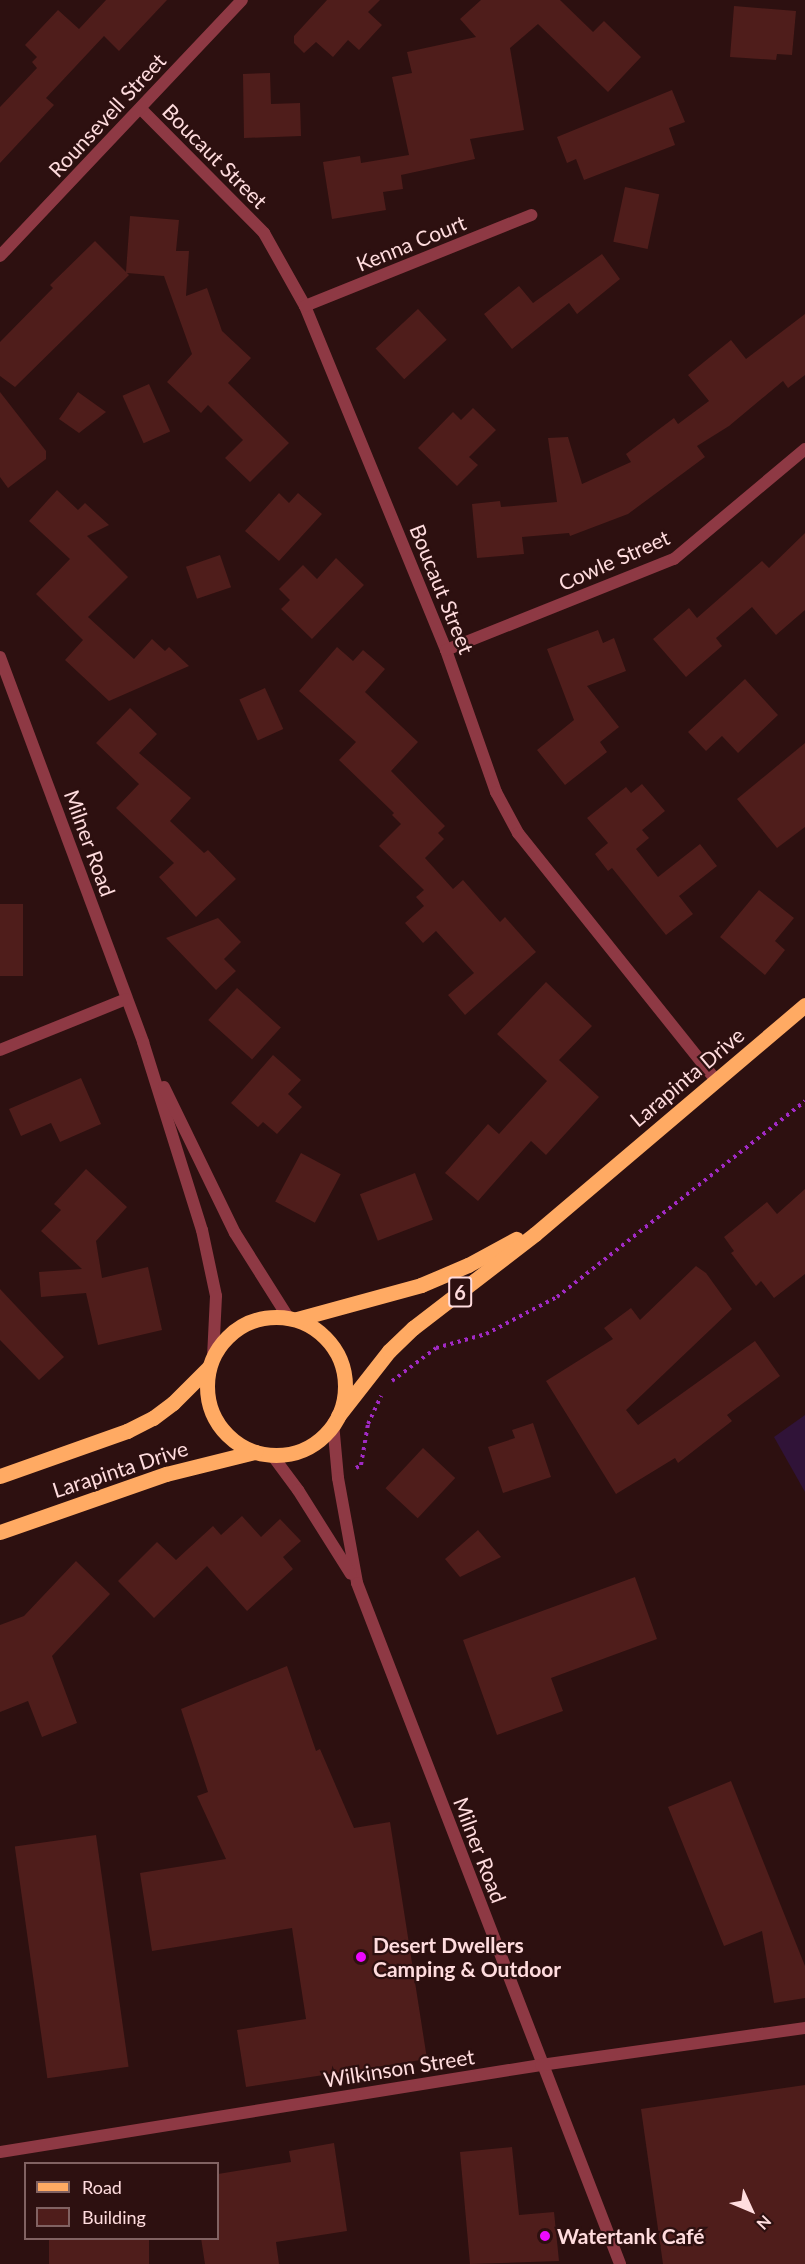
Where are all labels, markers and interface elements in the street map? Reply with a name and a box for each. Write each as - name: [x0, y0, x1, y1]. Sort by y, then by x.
- street label: Rounsevell Street: [43, 48, 171, 182]
- street label: Boucaut Street: [158, 99, 272, 213]
- street label: Kenna Court: [352, 210, 470, 276]
- street label: Boucaut Street: [405, 521, 479, 657]
- street label: Cowle Street: [555, 524, 673, 596]
- street label: Milner Road: [59, 786, 121, 900]
- street label: Larapinta Drive: [625, 1022, 749, 1132]
- road number: 6: [448, 1275, 472, 1309]
- street label: Larapinta Drive: [49, 1435, 191, 1503]
- street label: Milner Road: [448, 1793, 512, 1907]
- place label: Desert Dwellers Camping & Outdoor: [373, 1932, 561, 1982]
- marker: Desert Dwellers Camping & Outdoor: [354, 1950, 368, 1964]
- street label: Wilkinson Street: [322, 2044, 476, 2092]
- legend: [24, 2162, 219, 2240]
- text: Road: [82, 2176, 122, 2198]
- north arrow: [721, 2180, 781, 2240]
- text: Building: [82, 2206, 146, 2228]
- text: N: [753, 2212, 775, 2234]
- place label: Watertank Café: [557, 2223, 705, 2249]
- marker: Watertank Café: [538, 2229, 552, 2243]

